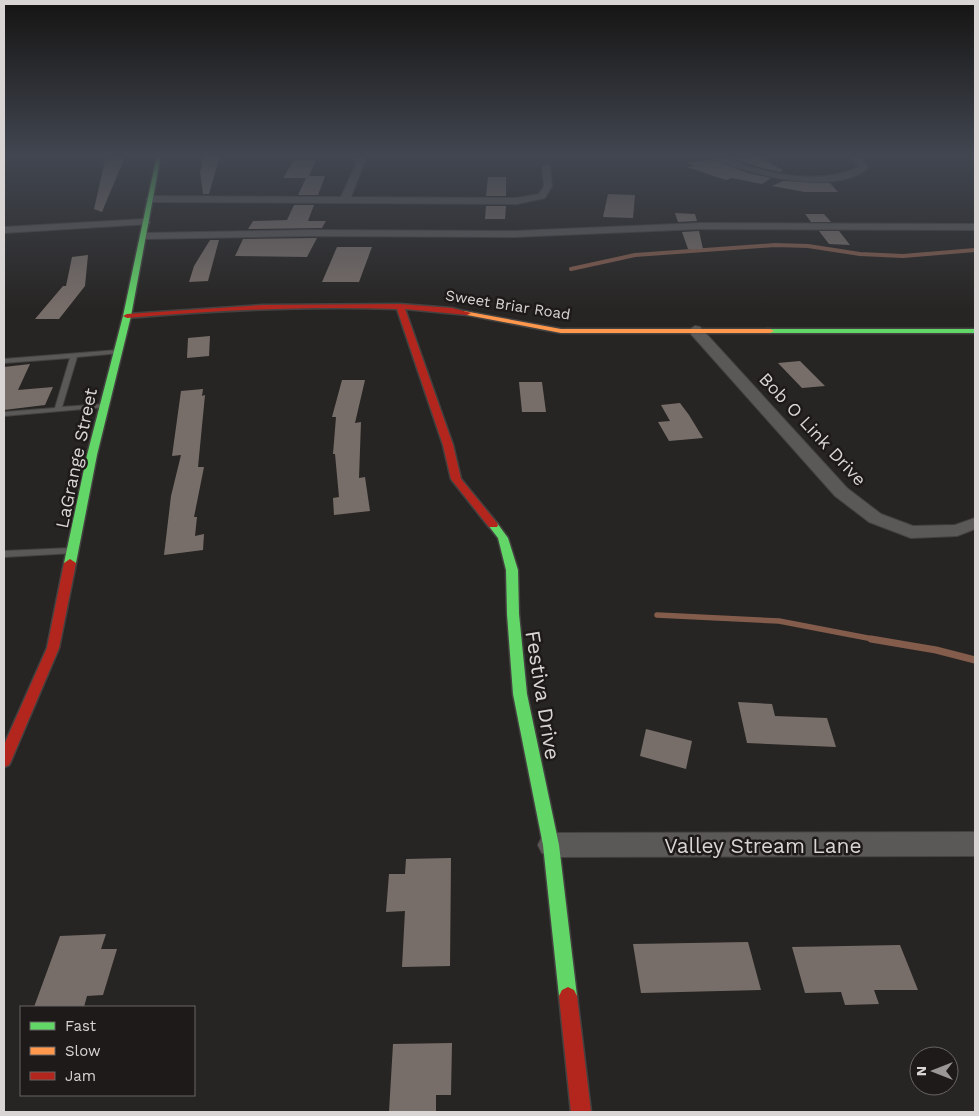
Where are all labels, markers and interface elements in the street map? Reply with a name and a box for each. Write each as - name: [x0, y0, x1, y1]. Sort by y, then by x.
- street label: Sweet Briar Road: [444, 286, 572, 324]
- street label: Bob O Link Drive: [755, 368, 871, 490]
- street label: LaGrange Street: [51, 386, 101, 530]
- street label: Festiva Drive: [520, 629, 566, 761]
- street label: Valley Stream Lane: [664, 833, 862, 858]
- legend: [20, 1006, 195, 1096]
- text: Fast: [65, 1017, 97, 1035]
- text: Slow: [65, 1042, 101, 1060]
- north arrow: [909, 1046, 959, 1096]
- text: N: [913, 1066, 929, 1076]
- text: Jam: [65, 1067, 96, 1085]

